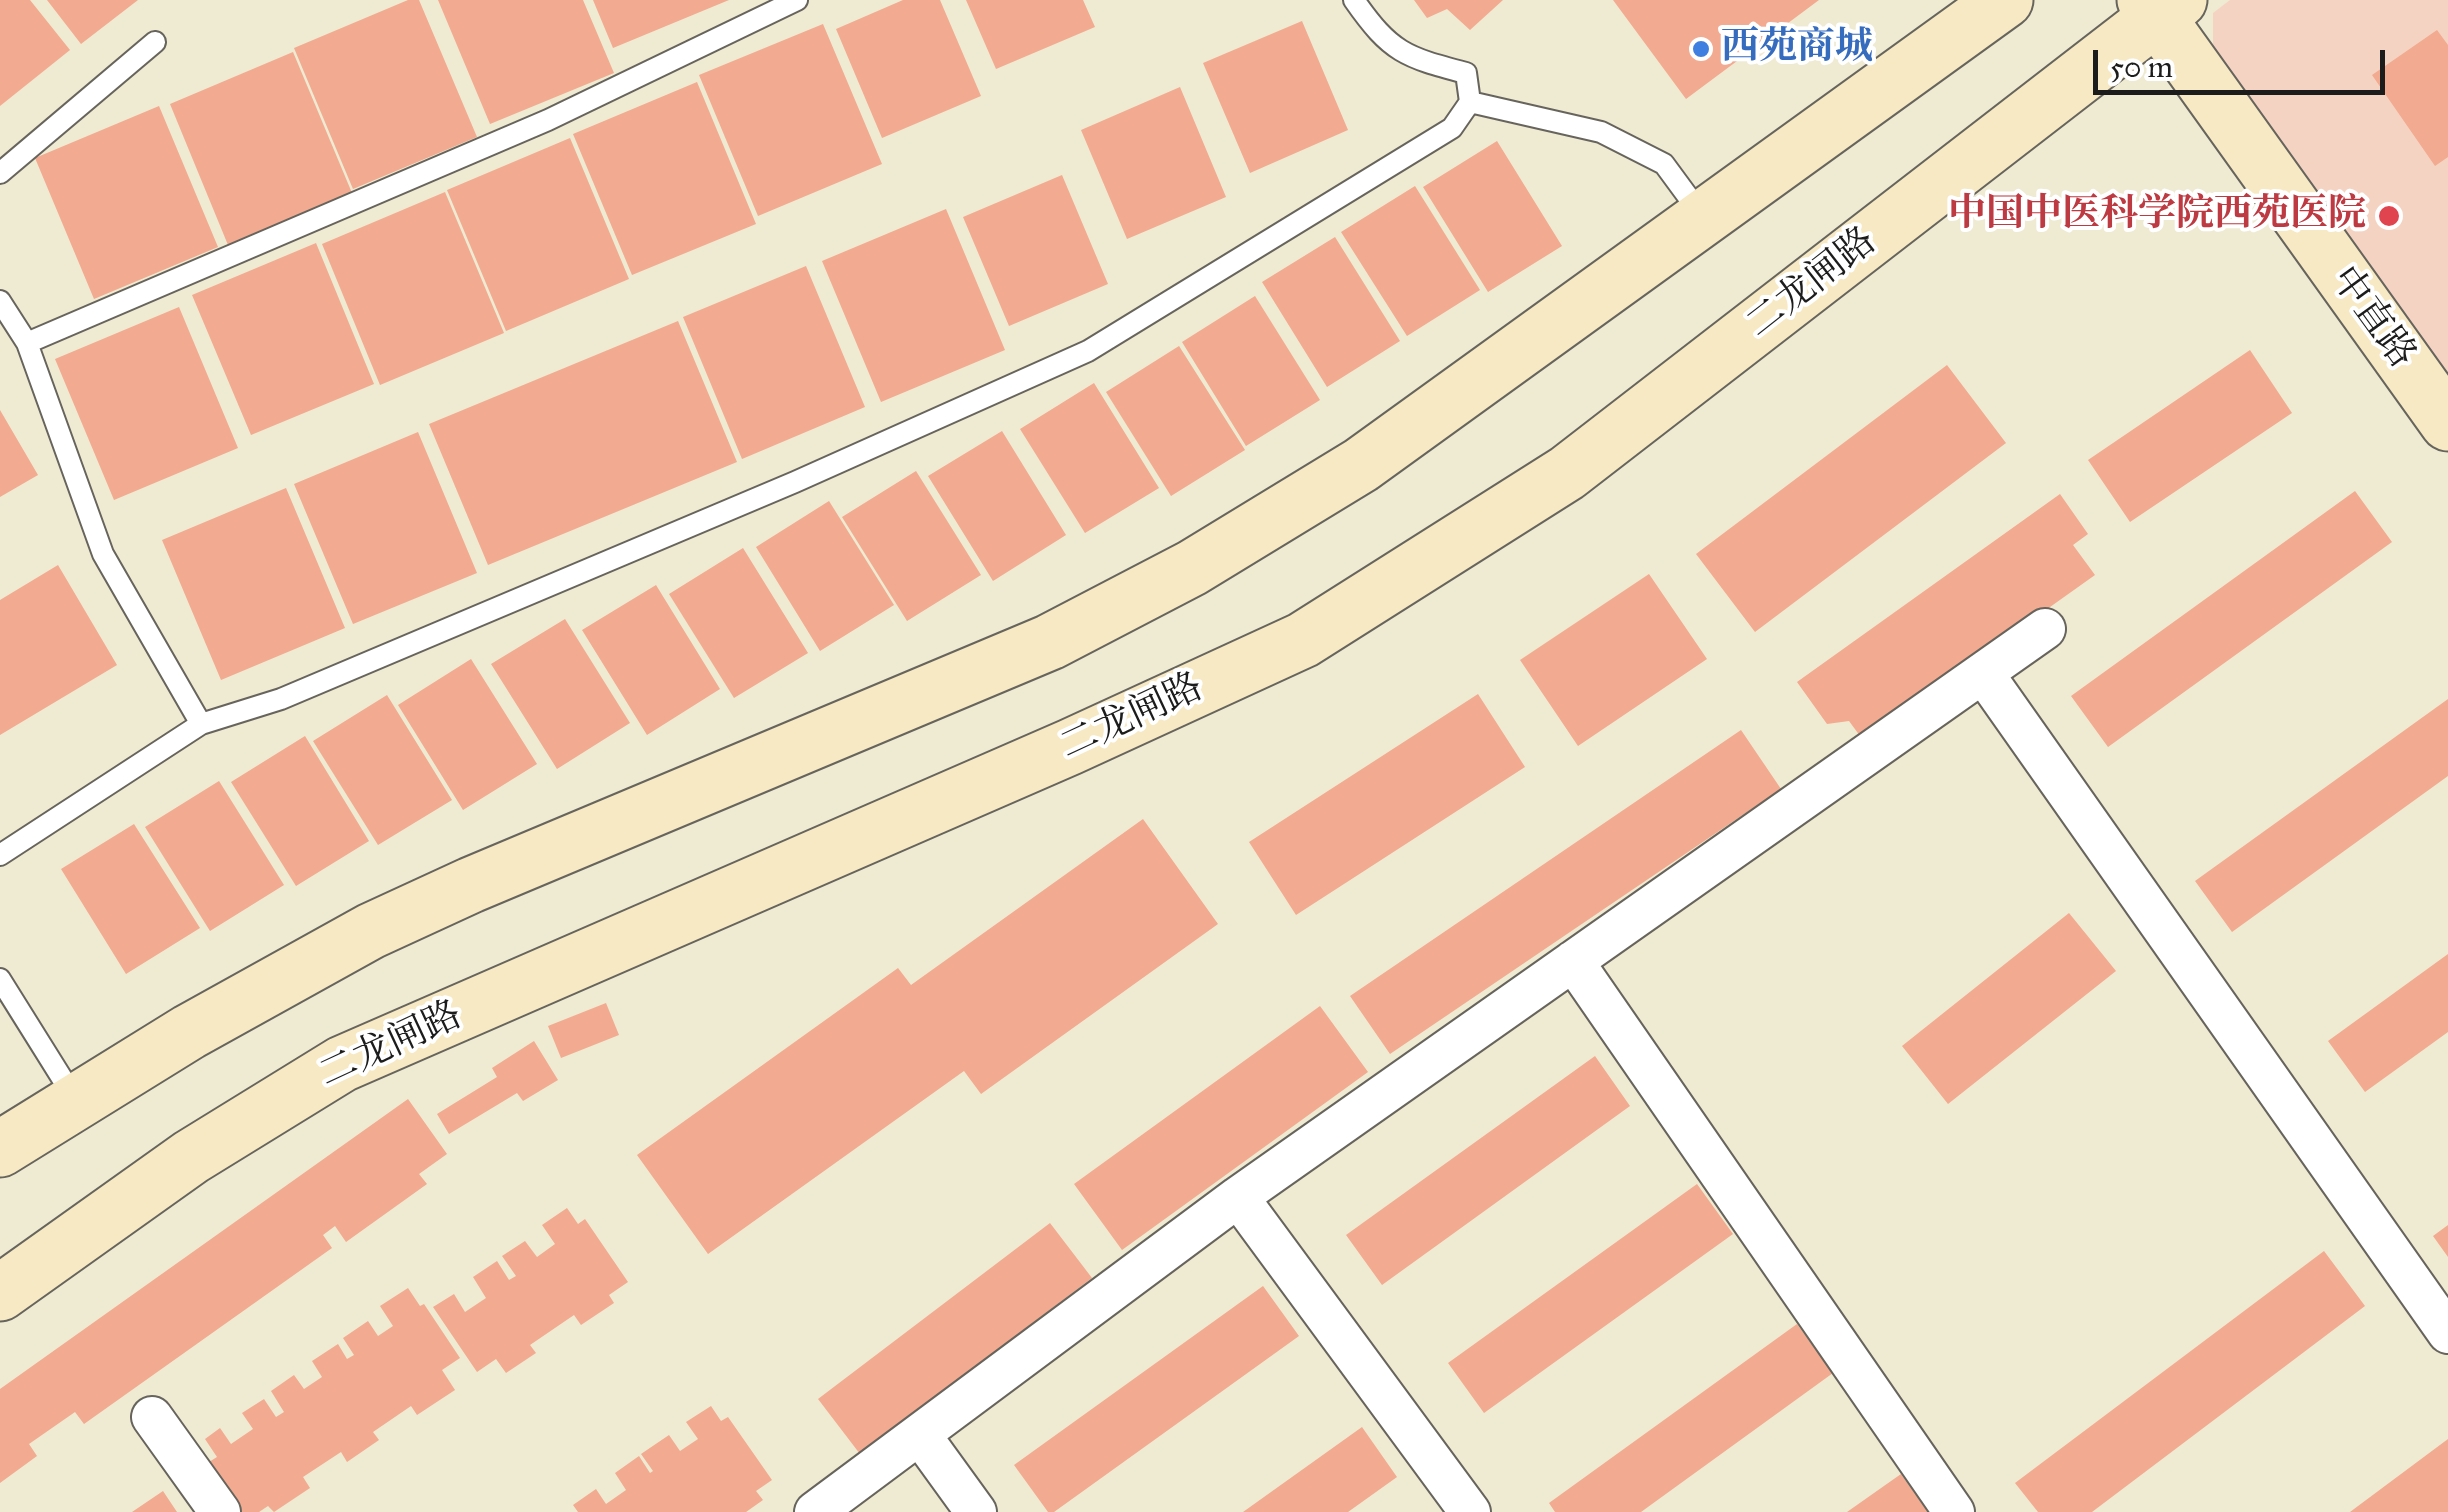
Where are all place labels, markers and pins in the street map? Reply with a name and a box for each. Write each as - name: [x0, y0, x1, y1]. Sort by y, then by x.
- place label: 西苑商城: [1721, 26, 1873, 72]
- marker: 西苑商城: [1690, 38, 1712, 60]
- place label: 中国中医科学院西苑医院: [1948, 193, 2366, 239]
- marker: 中国中医科学院西苑医院: [2376, 203, 2402, 229]

